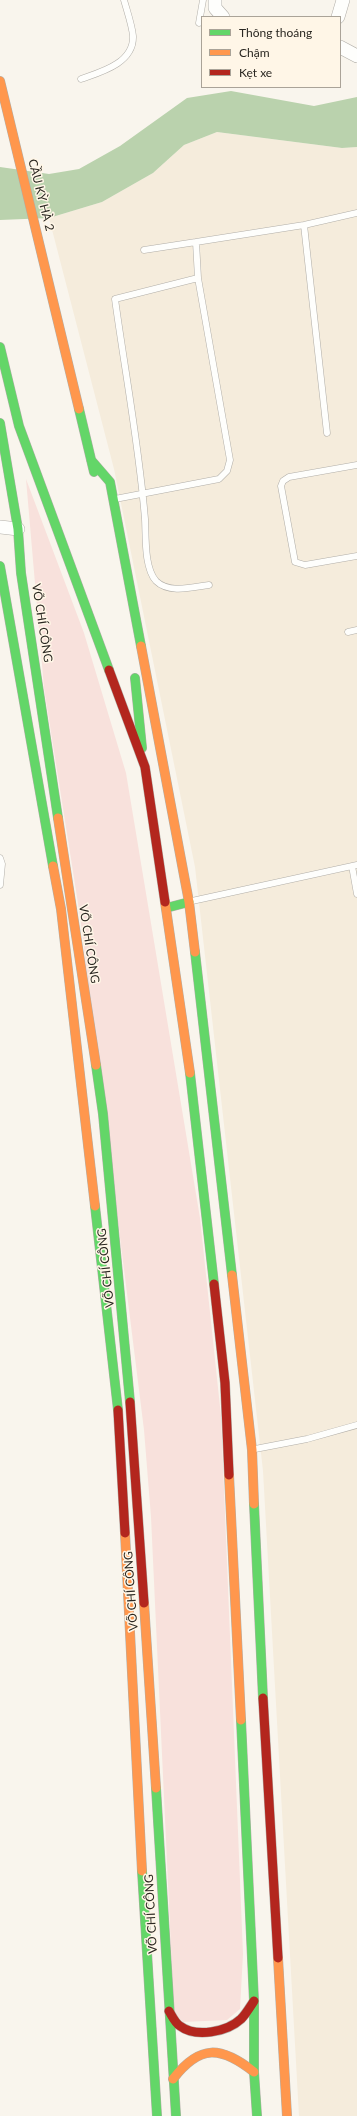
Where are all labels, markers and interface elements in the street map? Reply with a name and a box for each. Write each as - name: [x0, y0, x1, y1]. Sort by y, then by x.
- legend: [201, 16, 341, 88]
- text: Thông thoáng: [239, 25, 312, 40]
- text: Chậm: [239, 45, 270, 60]
- text: Kẹt xe: [239, 65, 272, 80]
- street label: CẦU KỲ HÀ 2: [25, 158, 57, 232]
- street label: VÕ CHÍ CÔNG: [29, 583, 55, 663]
- street label: VÕ CHÍ CÔNG: [76, 904, 102, 984]
- street label: VÕ CHÍ CÔNG: [95, 1228, 117, 1308]
- street label: VÕ CHÍ CÔNG: [121, 1551, 141, 1631]
- street label: VÕ CHÍ CÔNG: [142, 1874, 160, 1954]

